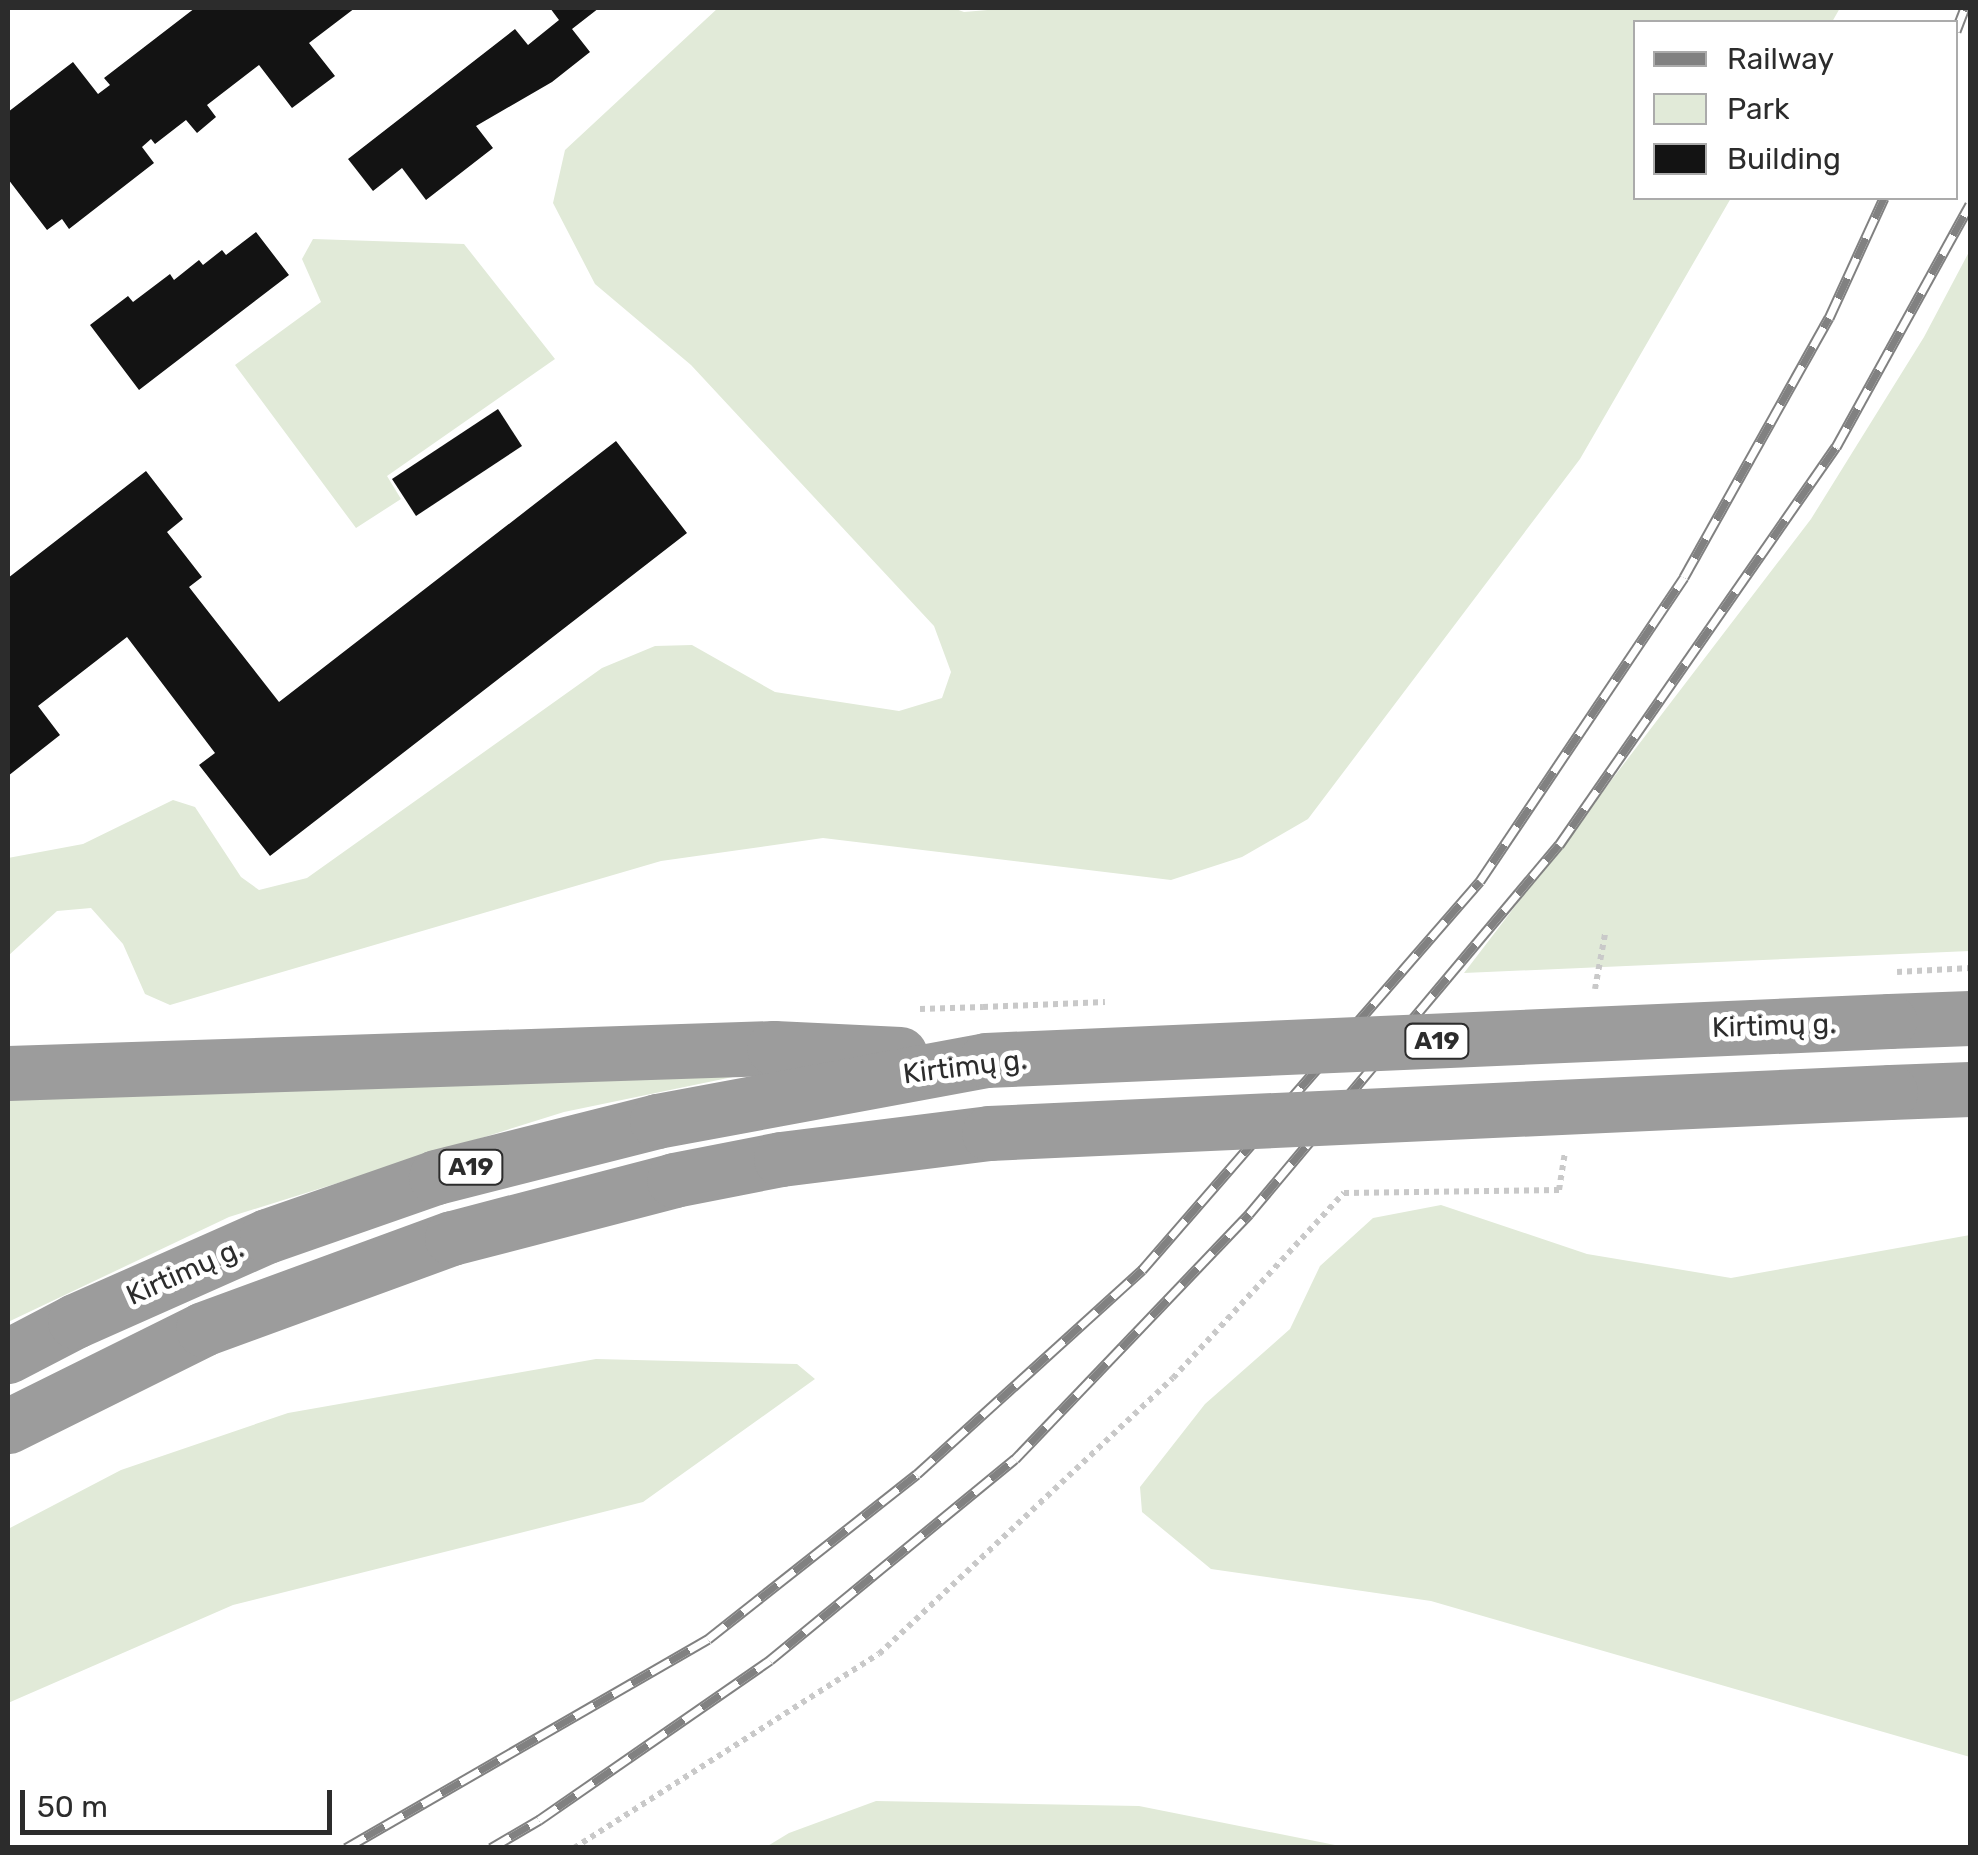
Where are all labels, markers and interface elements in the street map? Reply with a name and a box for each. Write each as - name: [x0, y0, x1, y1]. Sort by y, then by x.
- legend: [1633, 20, 1958, 200]
- text: Railway: [1727, 41, 1834, 77]
- text: Park: [1727, 91, 1789, 127]
- text: Building: [1727, 141, 1841, 177]
- street label: Kirtimų g.: [1711, 1007, 1837, 1045]
- road number: A19: [1402, 1021, 1472, 1061]
- street label: Kirtimų g.: [901, 1043, 1029, 1091]
- road number: A19: [436, 1147, 506, 1187]
- street label: Kirtimų g.: [121, 1231, 249, 1313]
- scale bar: [25, 1770, 338, 1832]
- text: 50 m: [37, 1789, 108, 1825]

